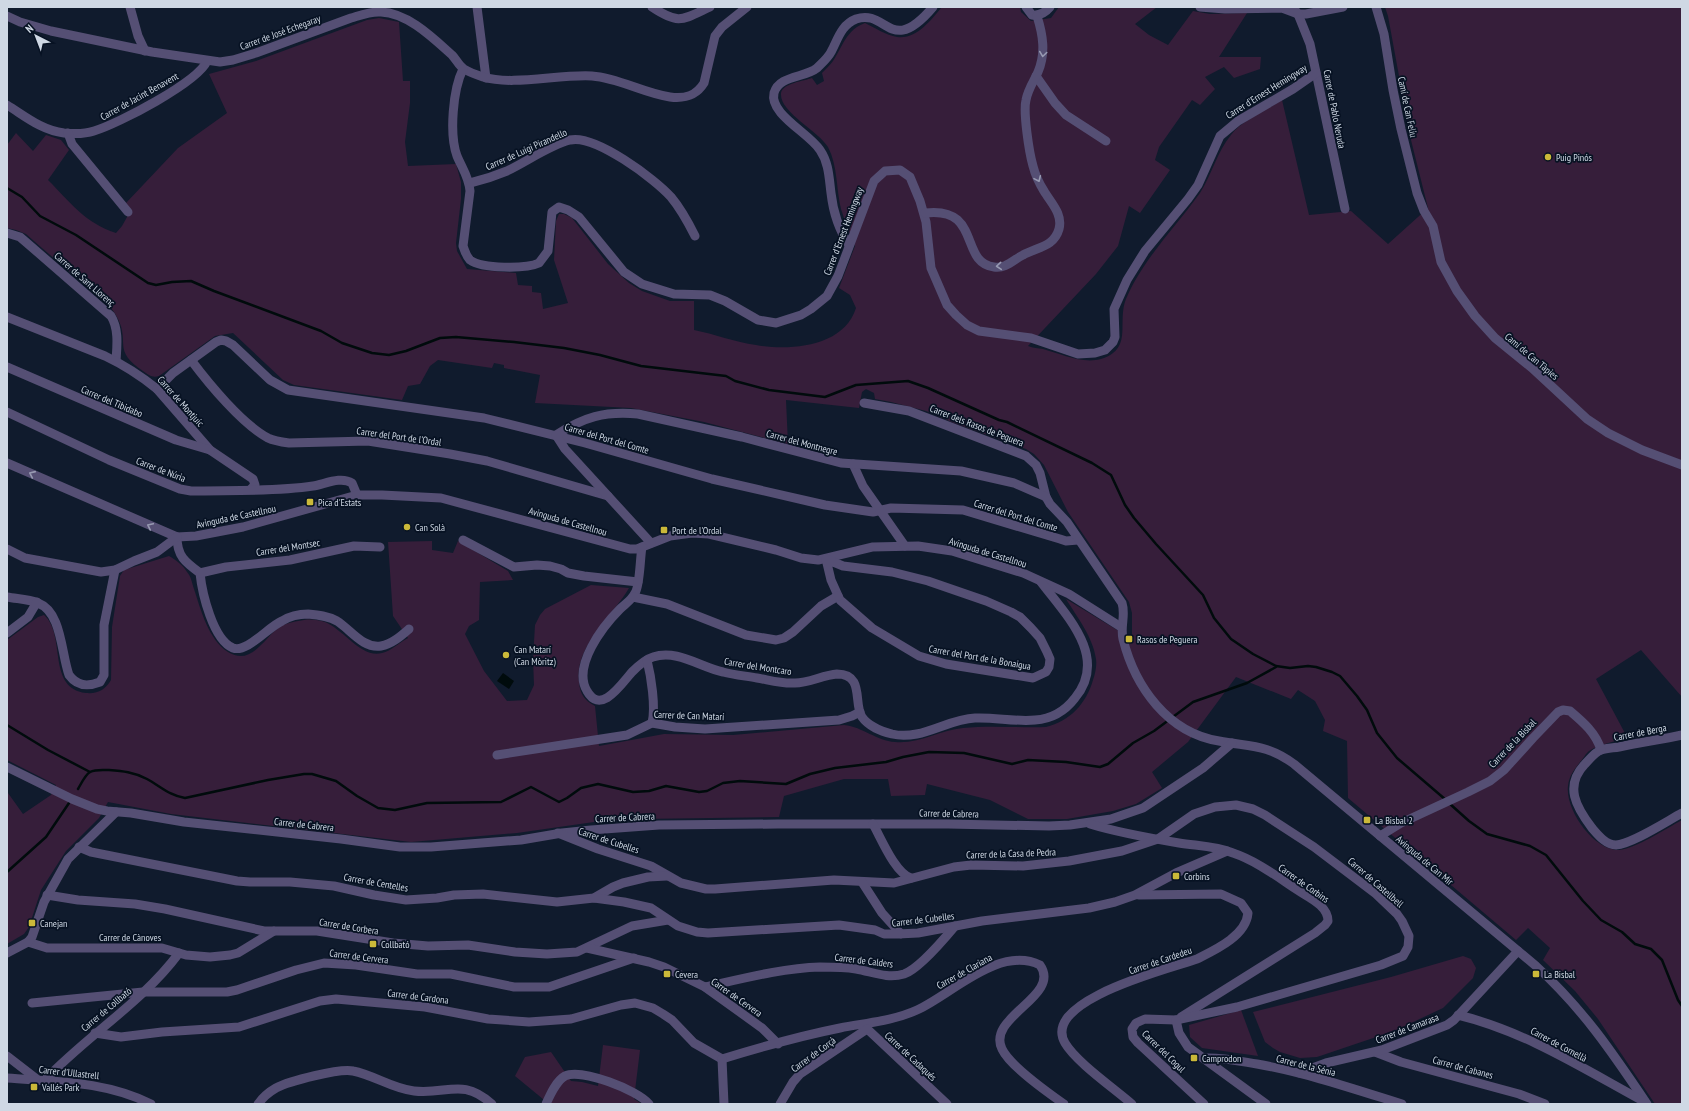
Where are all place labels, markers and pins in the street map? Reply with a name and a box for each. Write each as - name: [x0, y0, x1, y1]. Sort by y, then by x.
- place label: Puig Pinós: [1556, 151, 1593, 164]
- marker: Puig Pinós: [1543, 152, 1553, 162]
- place label: Pica d'Estats: [318, 496, 362, 509]
- marker: Pica d'Estats: [305, 497, 315, 507]
- place label: Can Solà: [415, 521, 445, 534]
- marker: Can Solà: [402, 522, 412, 532]
- place label: Port de l'Ordal: [672, 524, 722, 537]
- marker: Port de l'Ordal: [659, 525, 669, 535]
- place label: Rasos de Peguera: [1137, 633, 1197, 646]
- marker: Rasos de Peguera: [1124, 634, 1134, 644]
- place label: Can Matarí (Can Mòritz): [514, 643, 556, 668]
- marker: Can Matarí (Can Mòritz): [501, 650, 511, 660]
- place label: La Bisbal 2: [1375, 814, 1413, 827]
- marker: La Bisbal 2: [1362, 815, 1372, 825]
- place label: Corbins: [1184, 870, 1210, 883]
- marker: Corbins: [1171, 871, 1181, 881]
- place label: Canejan: [40, 917, 68, 930]
- marker: Canejan: [27, 918, 37, 928]
- place label: Collbató: [381, 938, 410, 951]
- marker: Collbató: [368, 939, 378, 949]
- place label: Cevera: [675, 968, 698, 981]
- place label: La Bisbal: [1544, 968, 1576, 981]
- marker: Cevera: [662, 969, 672, 979]
- marker: La Bisbal: [1531, 969, 1541, 979]
- place label: Camprodon: [1202, 1052, 1241, 1065]
- marker: Camprodon: [1189, 1053, 1199, 1063]
- place label: Vallés Park: [41, 1081, 79, 1094]
- marker: Vallés Park: [29, 1082, 39, 1092]

